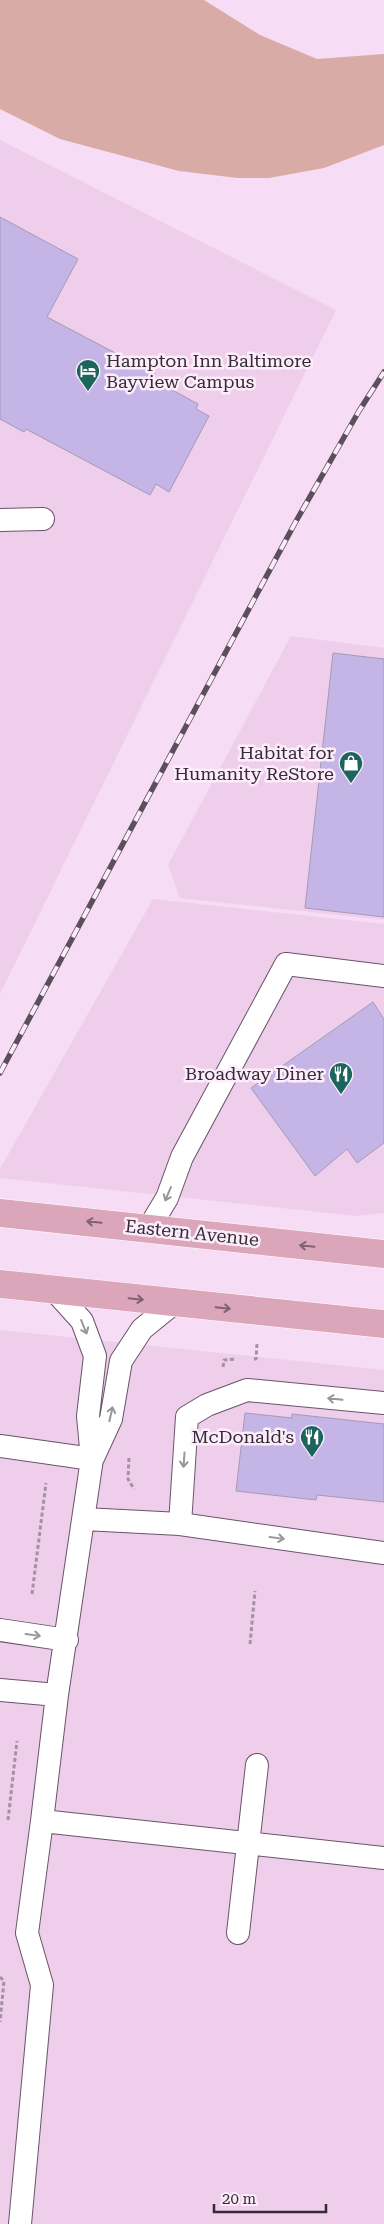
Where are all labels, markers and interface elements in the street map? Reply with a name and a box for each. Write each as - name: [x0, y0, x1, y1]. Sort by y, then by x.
- place label: Hampton Inn Baltimore Bayview Campus: [106, 350, 311, 392]
- hotel icon: Hampton Inn Baltimore Bayview Campus: [75, 358, 101, 392]
- place label: Habitat for Humanity ReStore: [174, 742, 334, 784]
- shop icon: Habitat for Humanity ReStore: [338, 750, 364, 784]
- restaurant icon: Broadway Diner: [328, 1061, 354, 1095]
- place label: Broadway Diner: [185, 1063, 324, 1084]
- one-way arrow: [162, 1186, 172, 1201]
- street label: Eastern Avenue: [124, 1215, 260, 1250]
- one-way arrow: [86, 1218, 102, 1227]
- one-way arrow: [300, 1241, 316, 1251]
- one-way arrow: [127, 1294, 143, 1303]
- one-way arrow: [214, 1303, 230, 1313]
- one-way arrow: [80, 1319, 89, 1334]
- one-way arrow: [328, 1394, 344, 1404]
- one-way arrow: [107, 1407, 116, 1423]
- restaurant icon: McDonald's: [299, 1424, 325, 1458]
- place label: McDonald's: [191, 1426, 294, 1447]
- one-way arrow: [180, 1452, 189, 1468]
- one-way arrow: [269, 1534, 285, 1544]
- one-way arrow: [25, 1630, 41, 1640]
- scale bar: [214, 2182, 326, 2214]
- text: 20 m: [222, 2190, 257, 2208]

